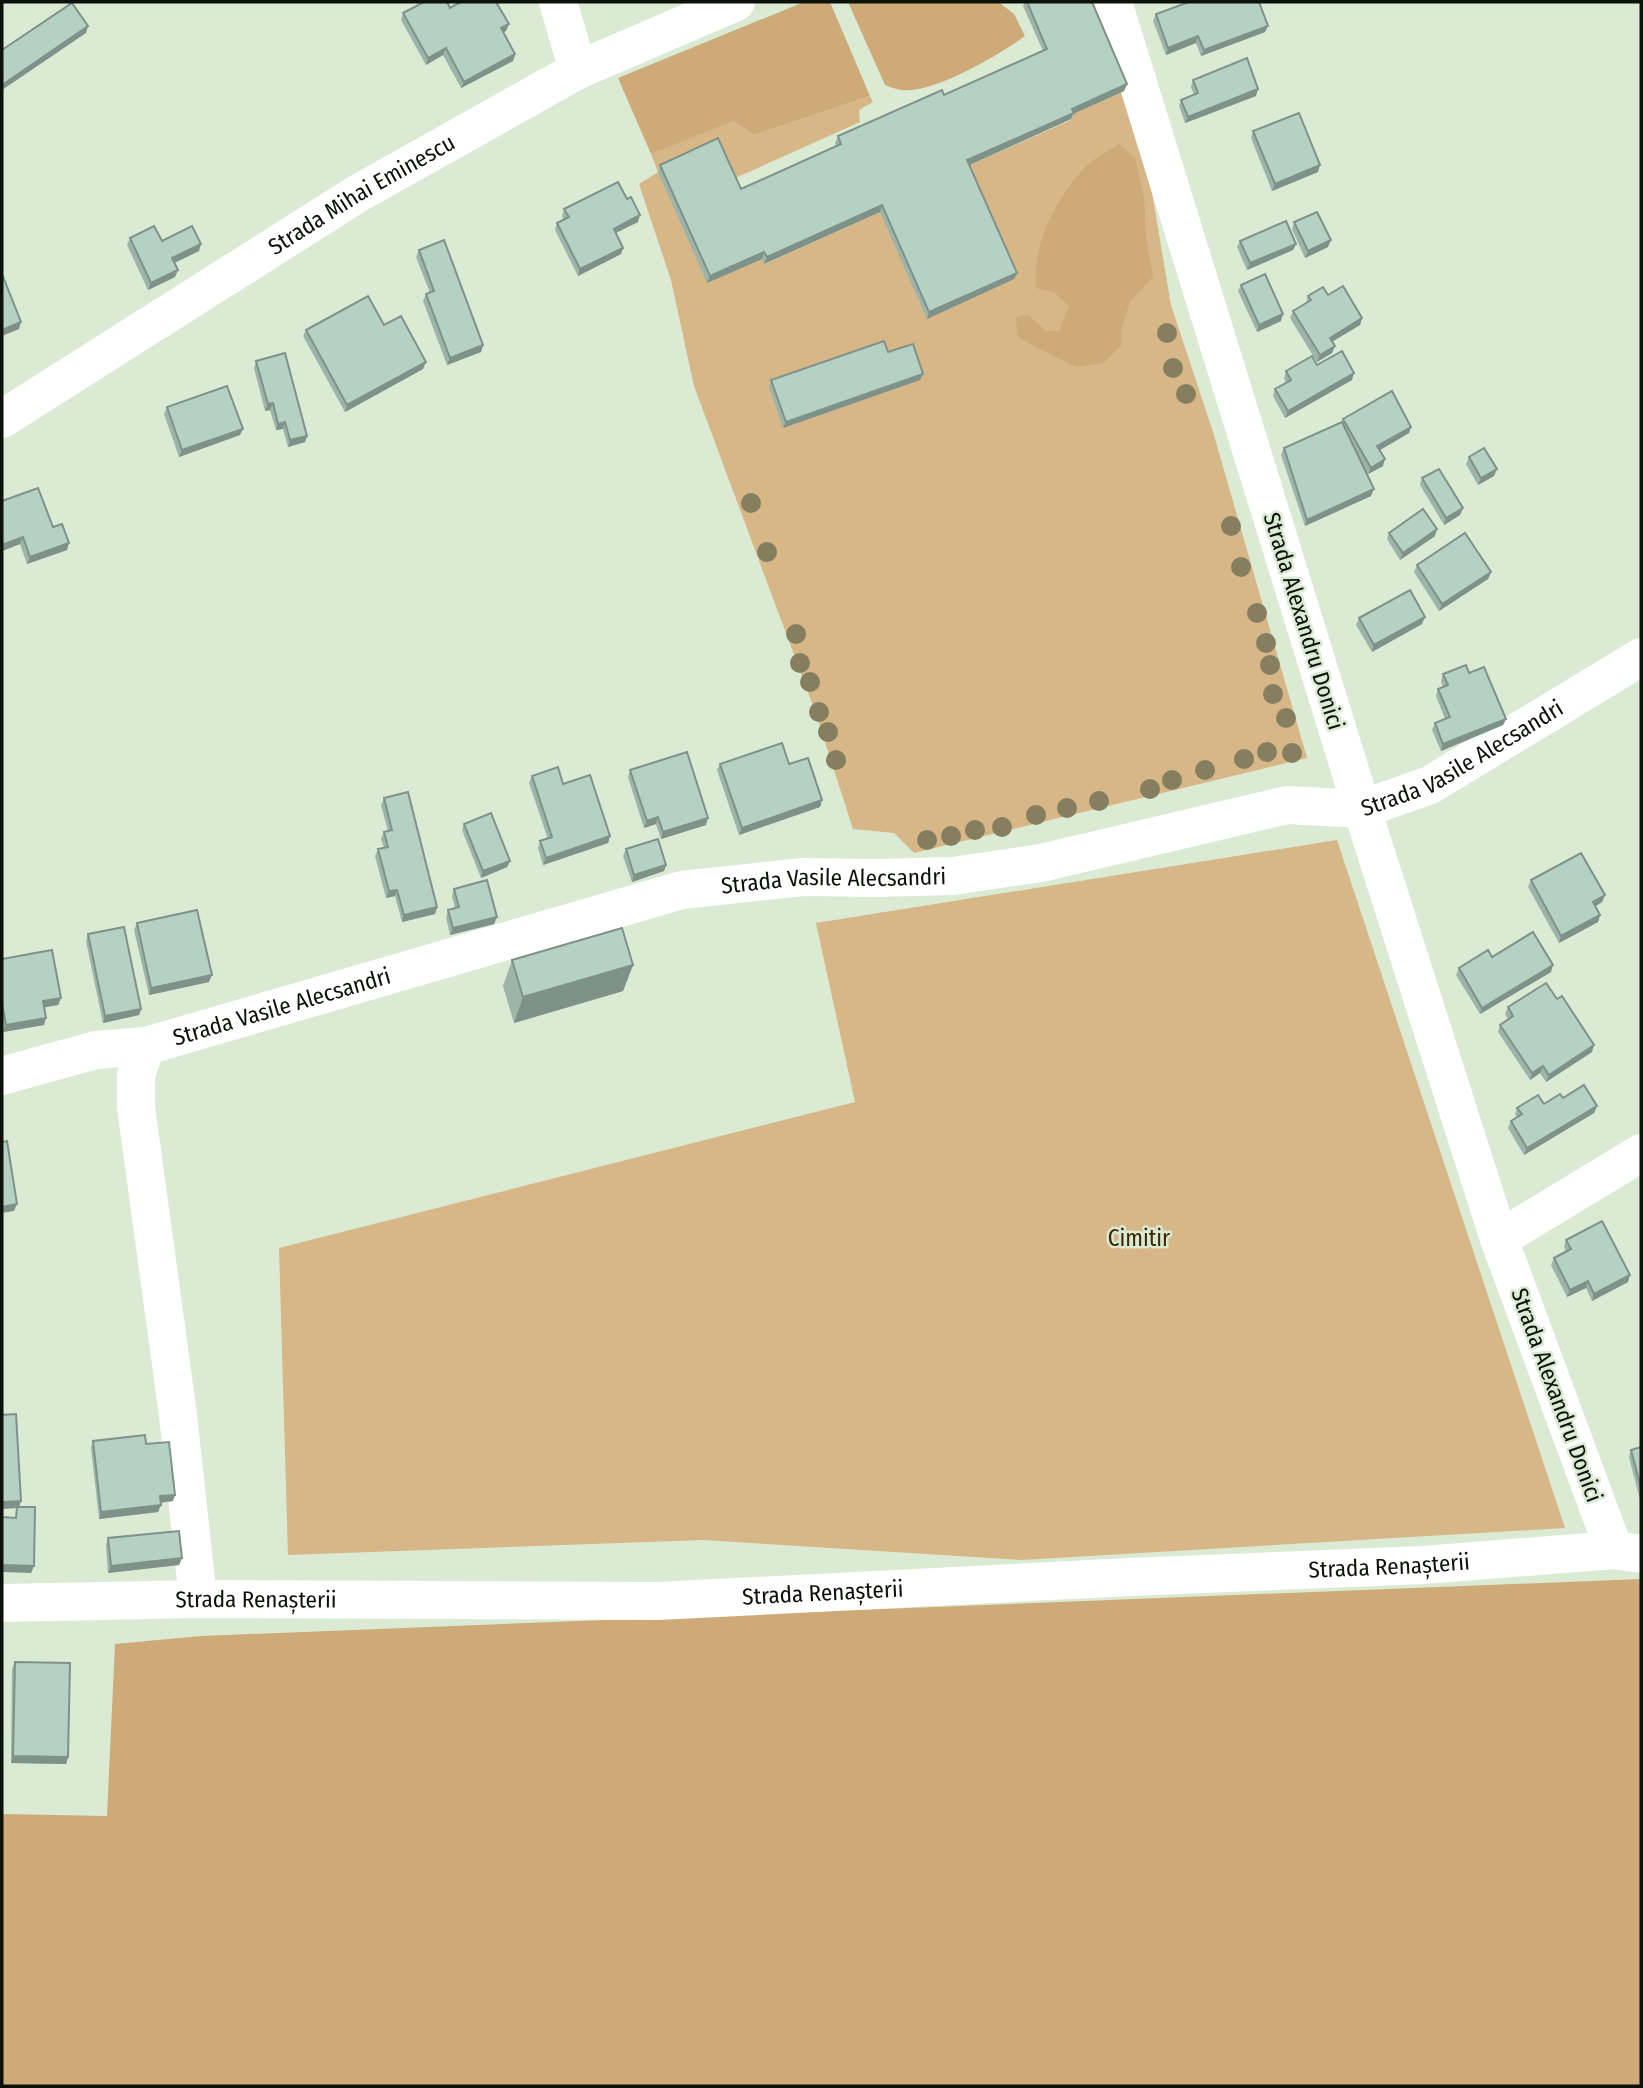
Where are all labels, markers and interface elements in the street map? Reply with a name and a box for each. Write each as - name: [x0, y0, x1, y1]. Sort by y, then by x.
- street label: Strada Mihai Eminescu: [263, 128, 460, 261]
- street label: Strada Alexandru Donici: [1258, 509, 1350, 733]
- street label: Strada Vasile Alecsandri: [1357, 694, 1568, 822]
- street label: Strada Vasile Alecsandri: [720, 862, 946, 900]
- street label: Strada Vasile Alecsandri: [170, 962, 394, 1051]
- park label: Cimitir: [1108, 1224, 1170, 1252]
- street label: Strada Alexandru Donici: [1505, 1284, 1609, 1506]
- street label: Strada Renașterii: [1308, 1547, 1471, 1584]
- street label: Strada Renașterii: [741, 1575, 904, 1611]
- street label: Strada Renașterii: [175, 1585, 337, 1614]

